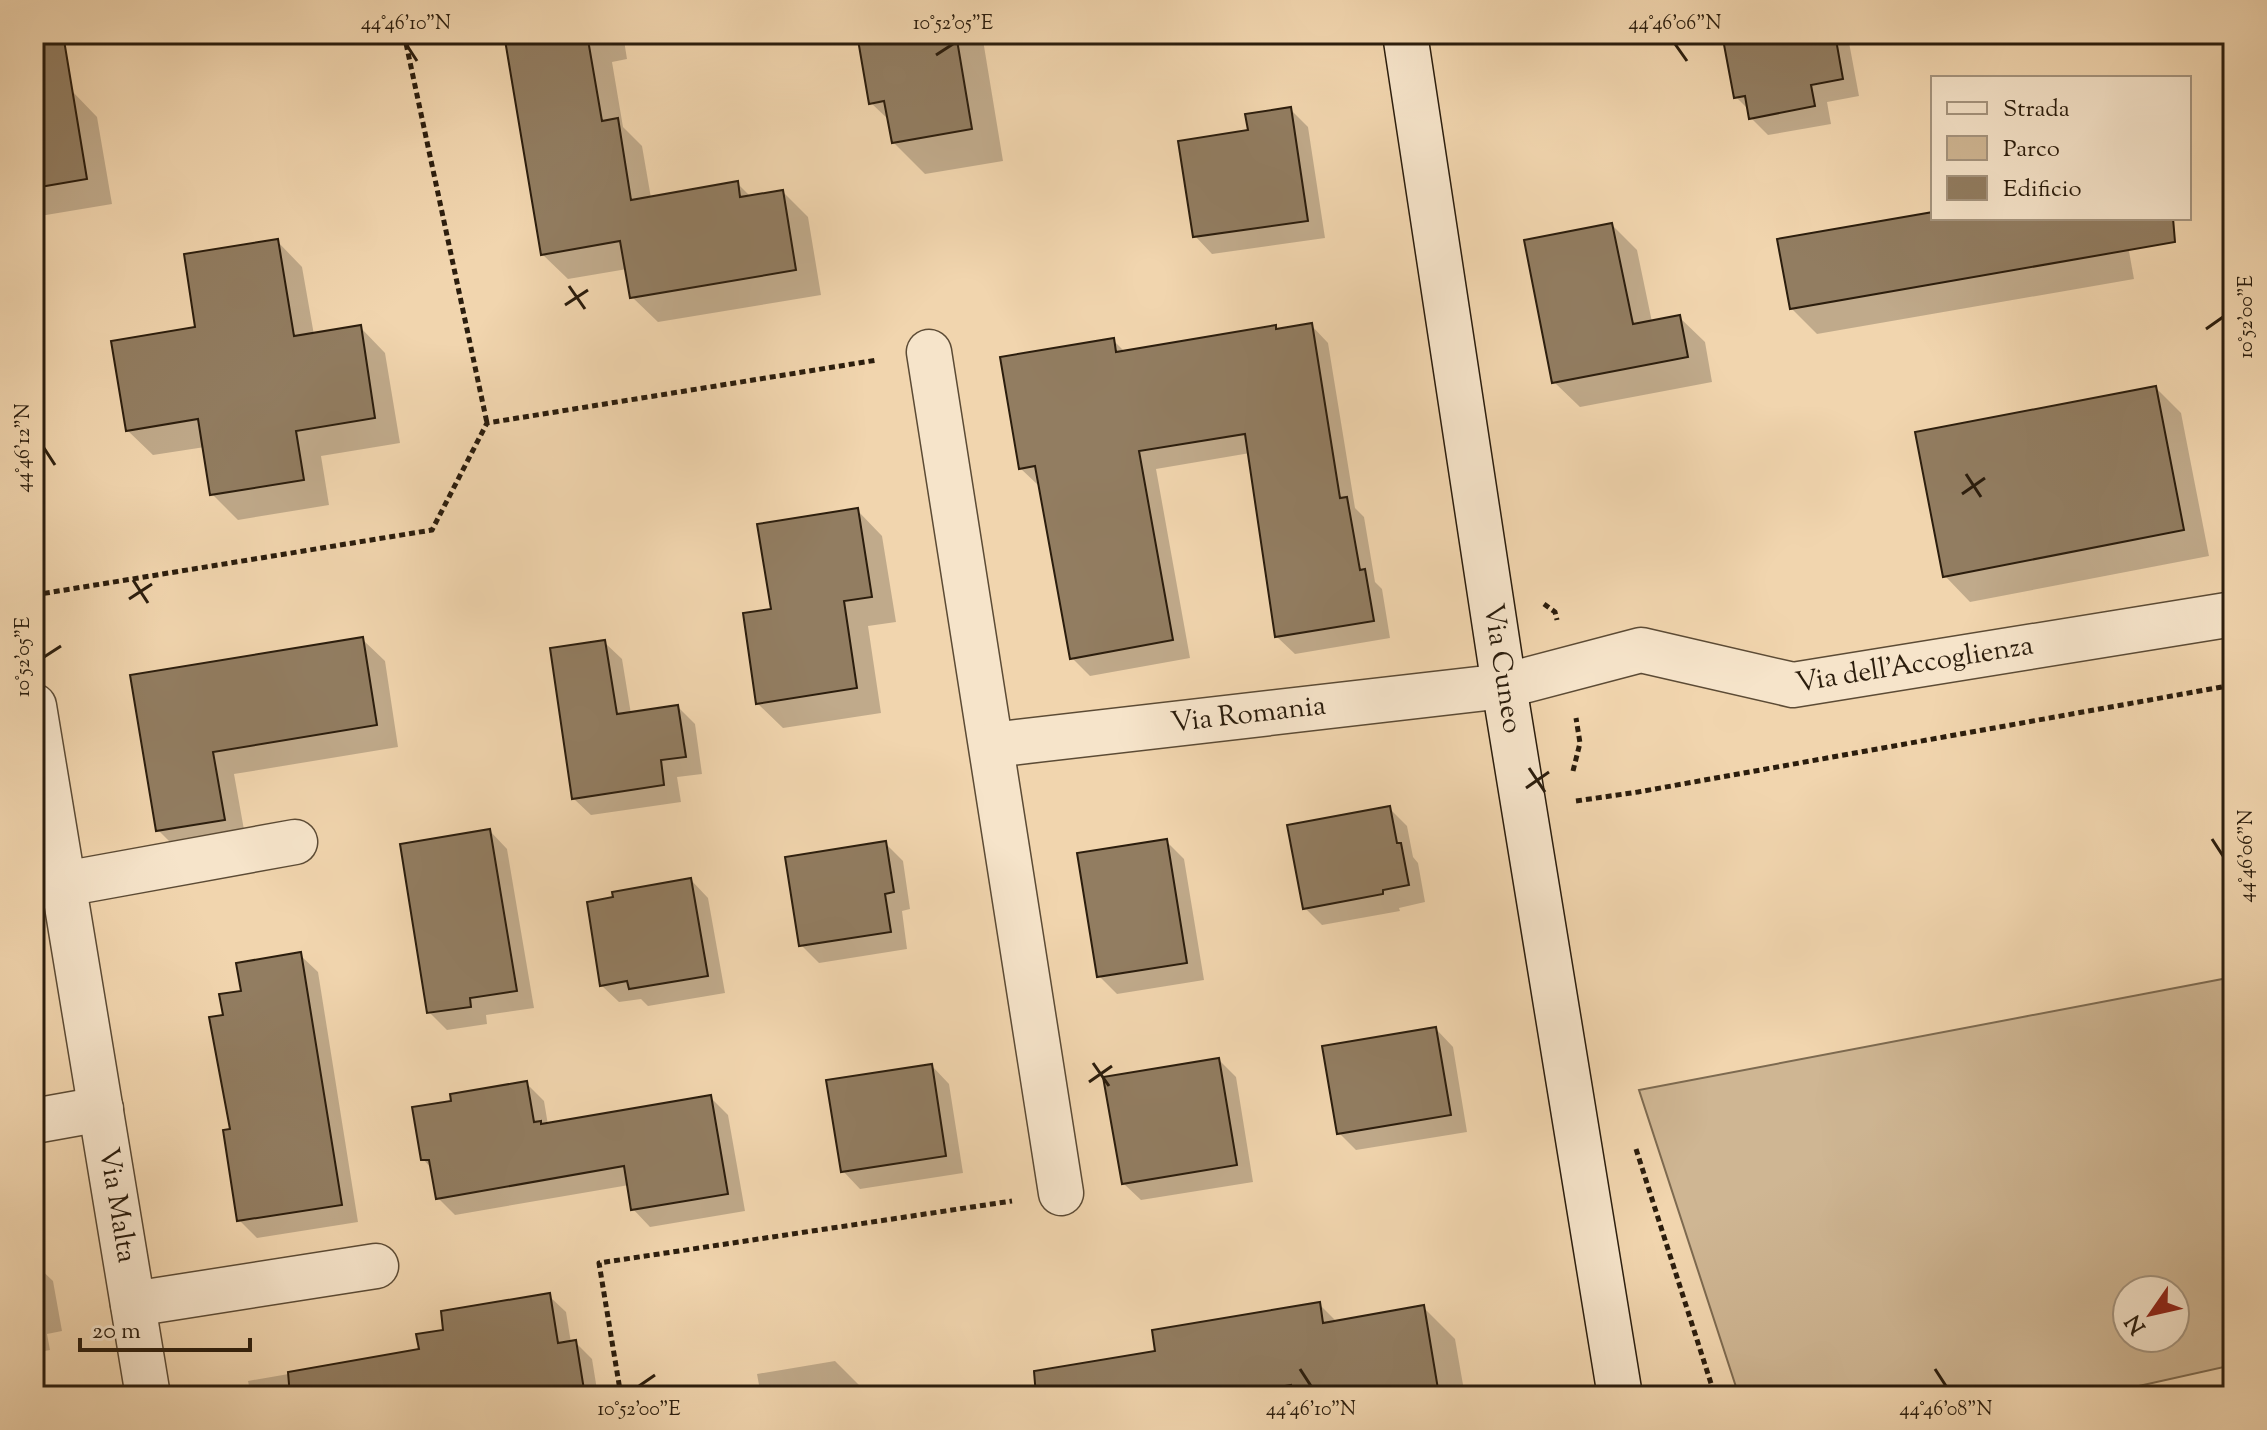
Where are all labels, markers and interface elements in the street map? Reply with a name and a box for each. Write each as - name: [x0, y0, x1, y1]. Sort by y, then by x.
- text: 44°46'10"N: [361, 10, 451, 39]
- text: 10°52'05"E: [913, 10, 993, 39]
- text: 44°46'06"N: [1629, 10, 1721, 39]
- legend: [1931, 76, 2191, 220]
- text: Strada: [2003, 93, 2070, 127]
- text: Parco: [2003, 133, 2060, 167]
- text: Edificio: [2003, 173, 2082, 207]
- text: 10°52'00"E: [2233, 275, 2262, 359]
- text: 44°46'12"N: [10, 403, 39, 493]
- street label: Via Cuneo: [1472, 601, 1531, 737]
- text: 10°52'05"E: [10, 617, 39, 697]
- street label: Via dell'Accoglienza: [1793, 627, 2036, 704]
- street label: Via Romania: [1169, 687, 1328, 744]
- text: 44°46'06"N: [2233, 810, 2262, 902]
- street label: Via Malta: [87, 1145, 146, 1266]
- north arrow: [2111, 1274, 2191, 1354]
- scale bar: [80, 1302, 250, 1352]
- text: N: [2118, 1307, 2155, 1340]
- text: 20 m: [92, 1315, 141, 1349]
- text: 10°52'00"E: [597, 1396, 681, 1425]
- text: 44°46'10"N: [1266, 1396, 1356, 1425]
- text: 44°46'08"N: [1900, 1396, 1992, 1425]

